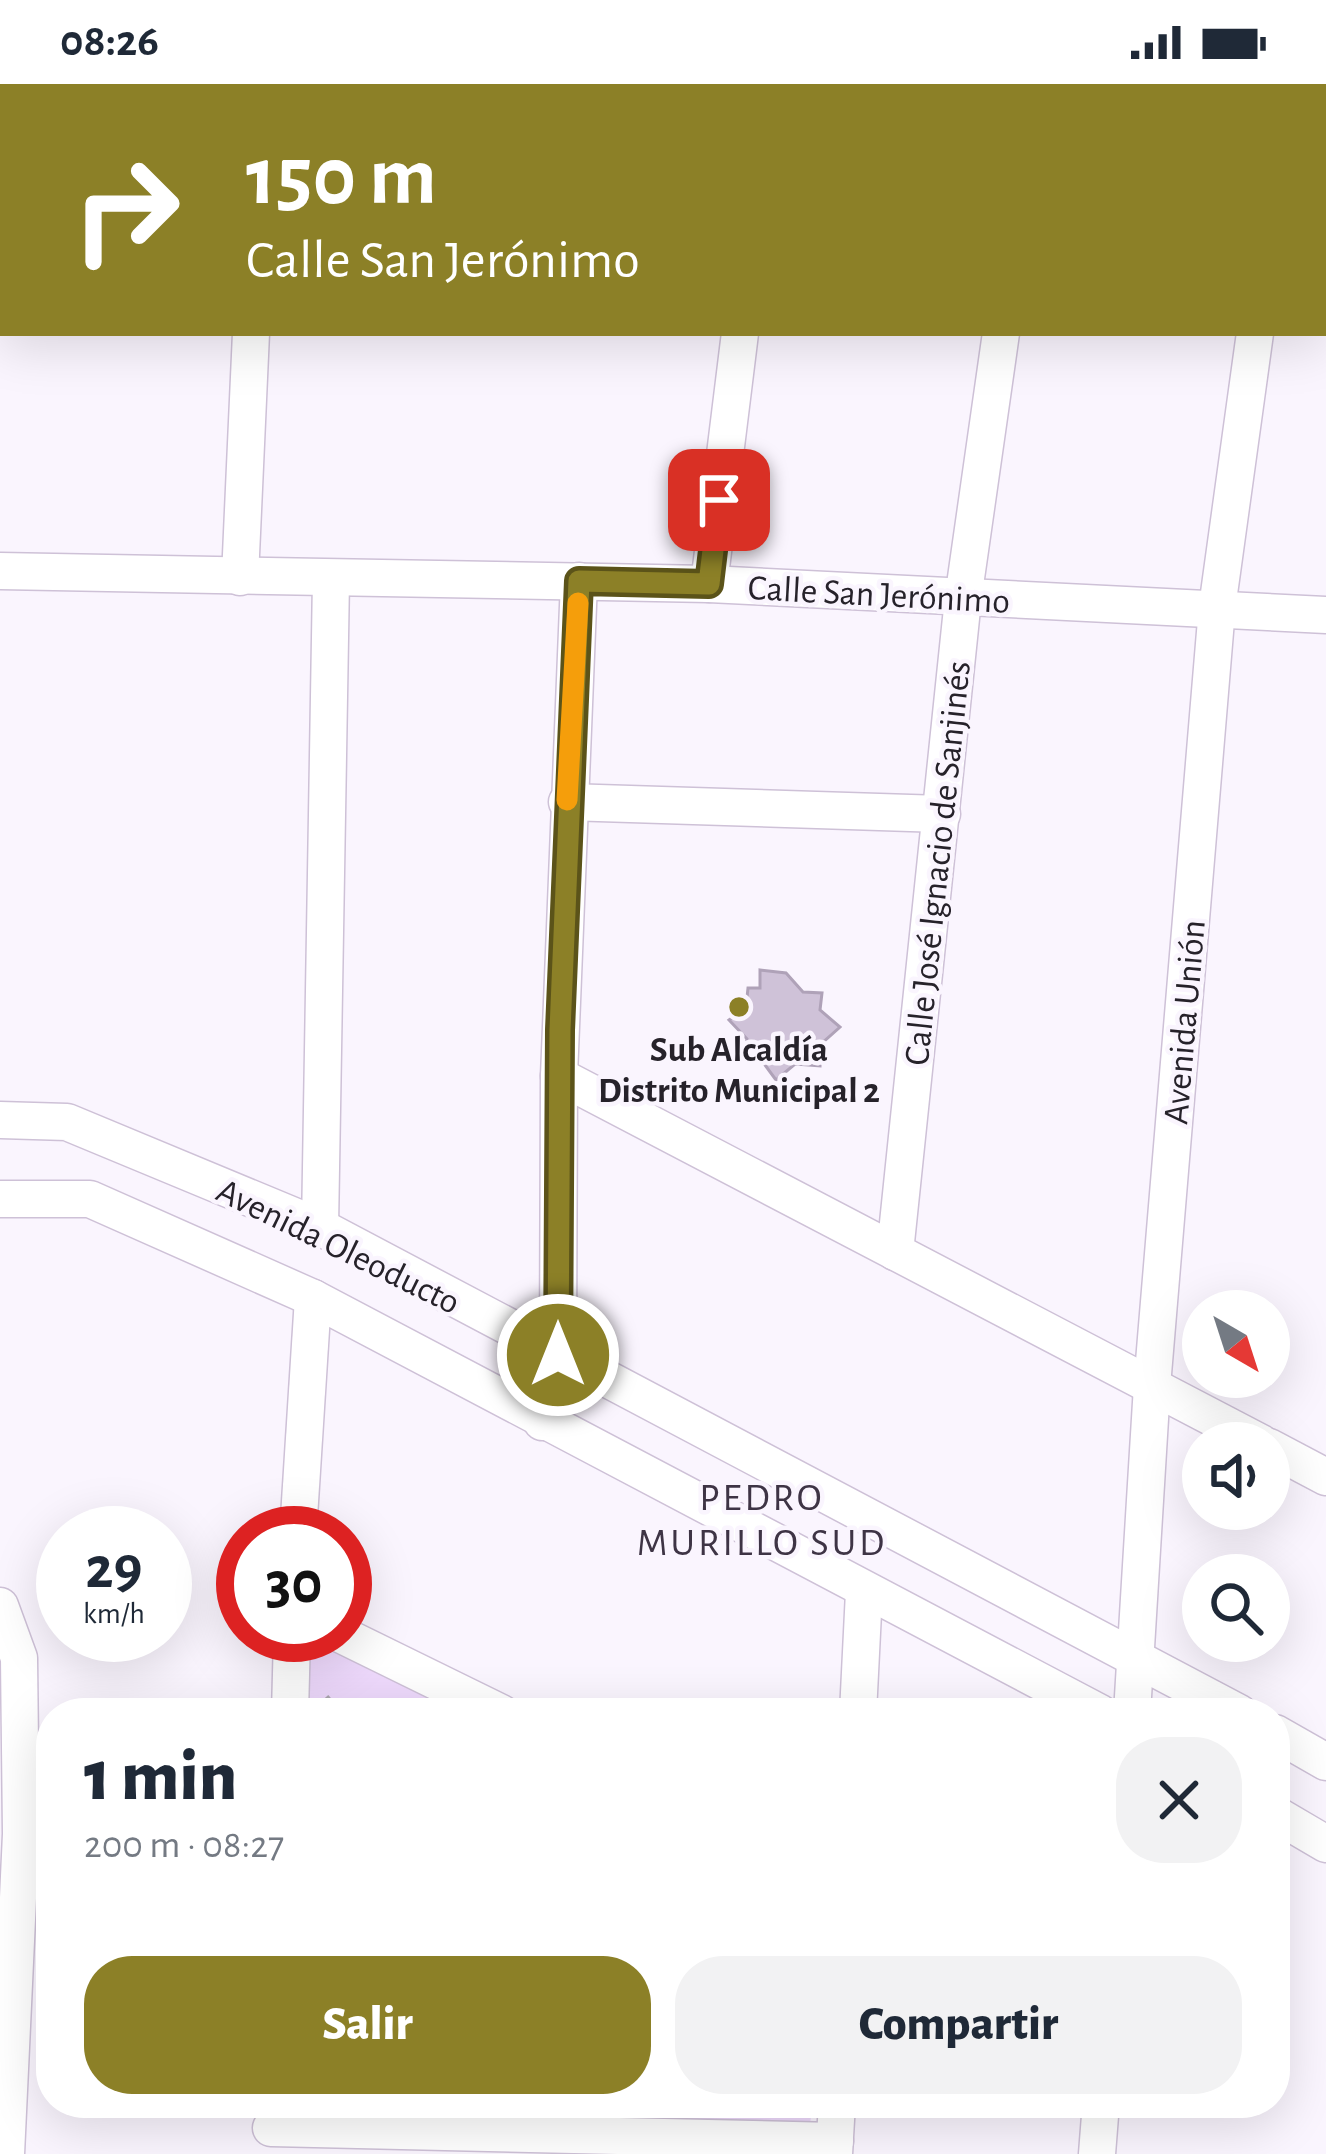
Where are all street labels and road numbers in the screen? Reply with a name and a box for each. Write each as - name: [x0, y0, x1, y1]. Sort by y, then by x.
- street label: Calle San Jerónimo: [747, 570, 1011, 620]
- street label: Calle José Ignacio de Sanjinés: [899, 659, 977, 1067]
- street label: Avenida Unión: [1158, 919, 1212, 1126]
- street label: Avenida Oleoducto: [211, 1172, 465, 1321]

